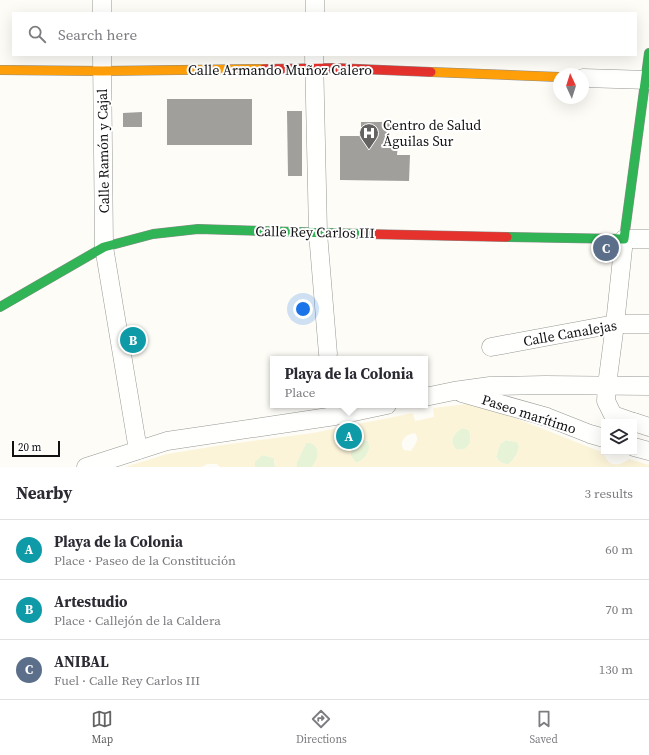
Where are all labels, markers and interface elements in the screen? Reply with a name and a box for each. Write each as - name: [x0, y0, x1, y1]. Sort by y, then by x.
- search box: [12, 12, 637, 56]
- icon: search: [26, 23, 48, 45]
- text: Search here: [58, 24, 137, 45]
- street label: Calle Armando Muñoz Calero: [188, 60, 372, 80]
- north arrow: [553, 68, 589, 104]
- street label: Calle Ramón y Cajal: [92, 89, 114, 213]
- place label: Centro de Salud Águilas Sur: [383, 115, 481, 151]
- hospital icon: Centro de Salud Águilas Sur: [358, 122, 380, 150]
- street label: Calle Rey Carlos III: [255, 221, 375, 243]
- pin: C: [593, 233, 619, 263]
- your location: [293, 299, 313, 319]
- street label: Calle Canalejas: [522, 315, 618, 351]
- pin: B: [120, 325, 146, 355]
- popup: [270, 356, 428, 408]
- text: Playa de la Colonia: [285, 363, 414, 384]
- text: Place: [285, 384, 316, 401]
- street label: Paseo marítimo: [479, 389, 579, 439]
- map controls: [601, 419, 637, 455]
- button: layers: [601, 419, 637, 455]
- pin: A: [336, 421, 362, 451]
- scale bar: [12, 439, 60, 458]
- text: 20 m: [18, 440, 41, 455]
- text: Nearby: [16, 481, 72, 505]
- text: 3 results: [585, 485, 633, 502]
- text: Playa de la Colonia: [54, 531, 183, 552]
- text: A: [25, 541, 33, 558]
- text: 60 m: [605, 541, 633, 558]
- text: Place · Paseo de la Constitución: [54, 552, 236, 569]
- text: Artestudio: [54, 591, 128, 612]
- text: B: [25, 601, 33, 618]
- text: 70 m: [605, 601, 633, 618]
- text: Place · Callejón de la Caldera: [54, 612, 221, 629]
- text: ANIBAL: [54, 651, 109, 672]
- text: C: [25, 661, 33, 678]
- text: 130 m: [599, 661, 633, 678]
- text: Fuel · Calle Rey Carlos III: [54, 672, 200, 689]
- tab: Map: [91, 708, 113, 747]
- tab: Directions: [296, 708, 347, 747]
- tab: Saved: [529, 708, 558, 747]

